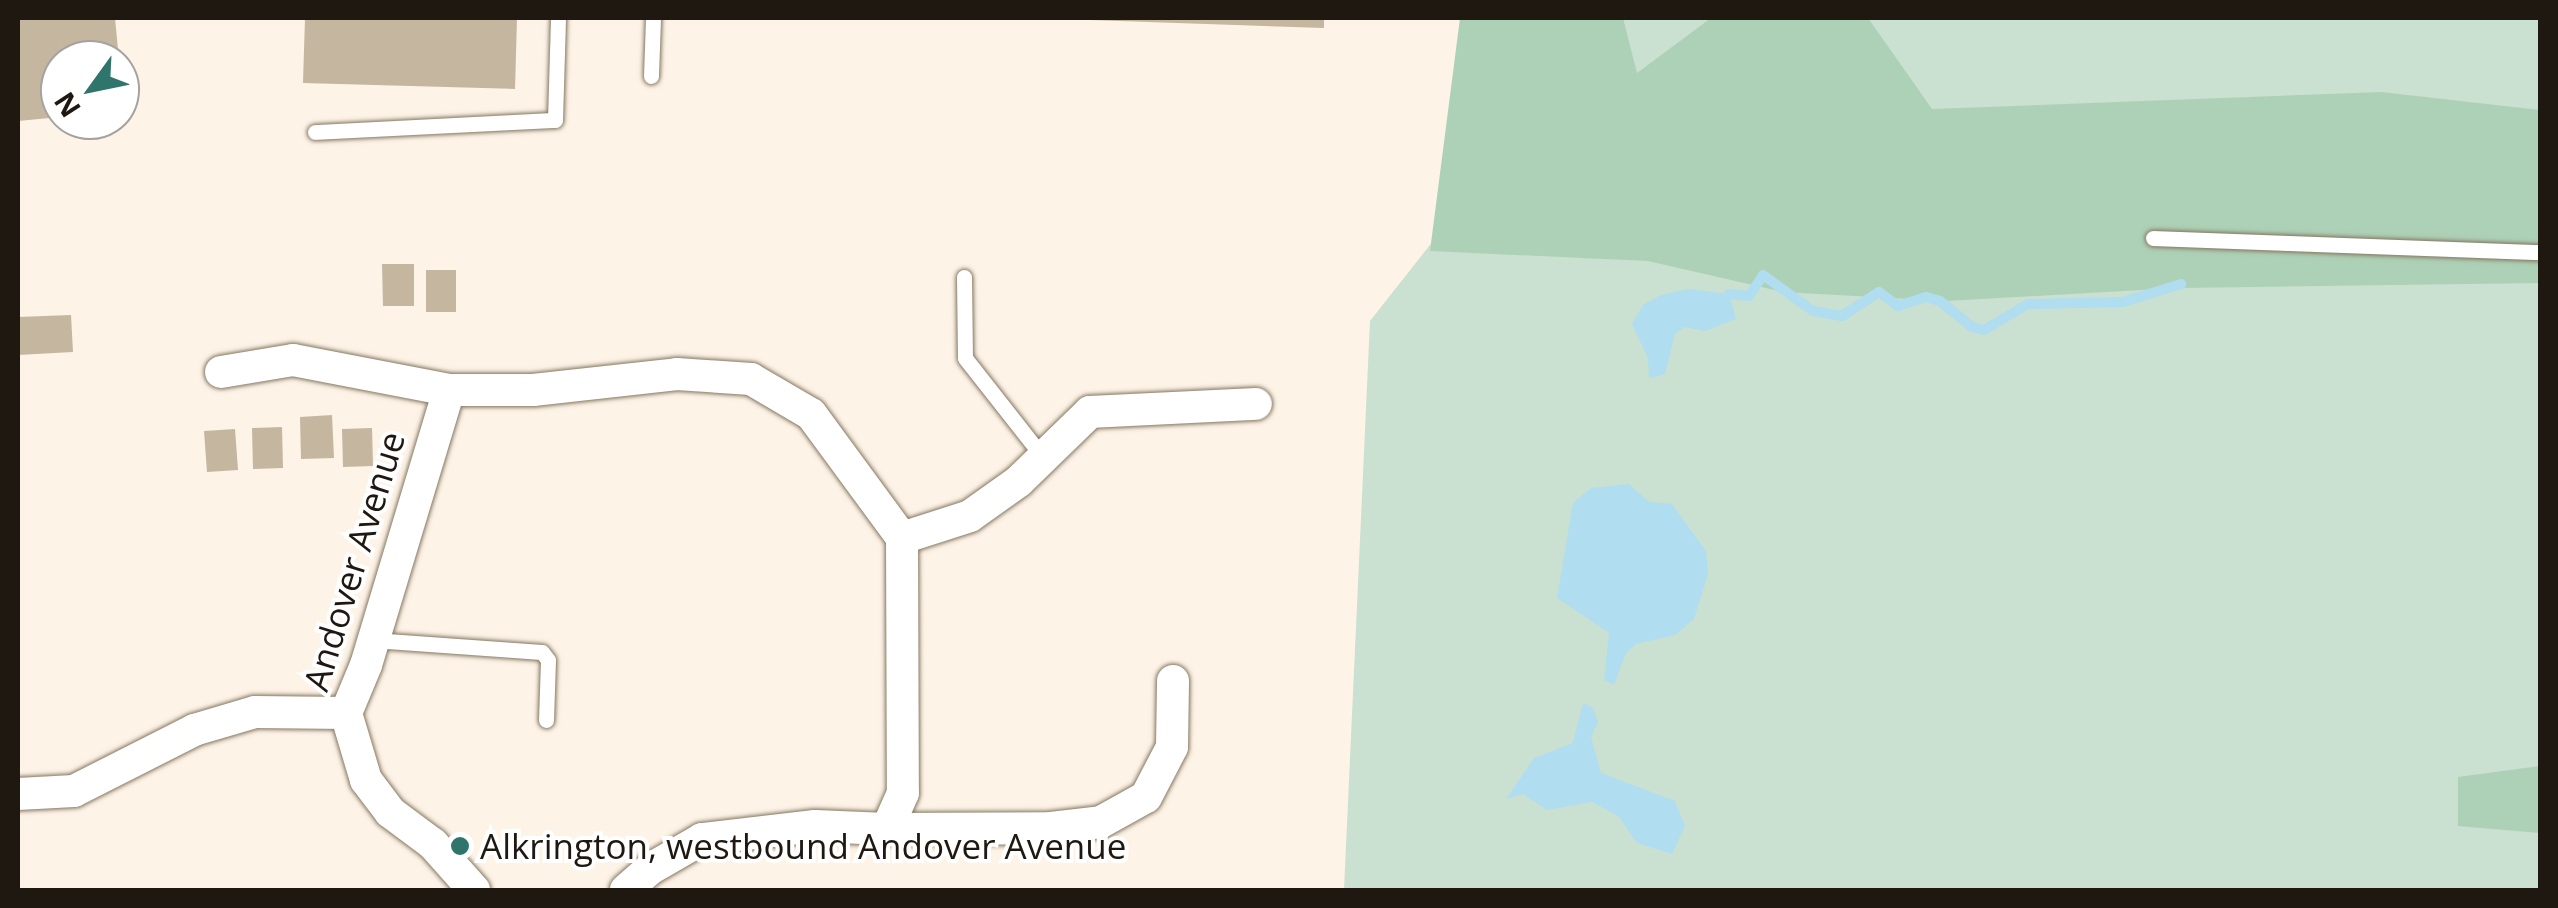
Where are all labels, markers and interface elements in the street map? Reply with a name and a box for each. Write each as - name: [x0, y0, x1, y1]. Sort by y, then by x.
- north arrow: [40, 40, 140, 140]
- text: N: [44, 85, 89, 125]
- street label: Andover Avenue: [295, 427, 413, 695]
- place label: Alkrington, westbound Andover Avenue: [480, 825, 1126, 867]
- marker: Alkrington, westbound Andover Avenue: [449, 835, 471, 857]

